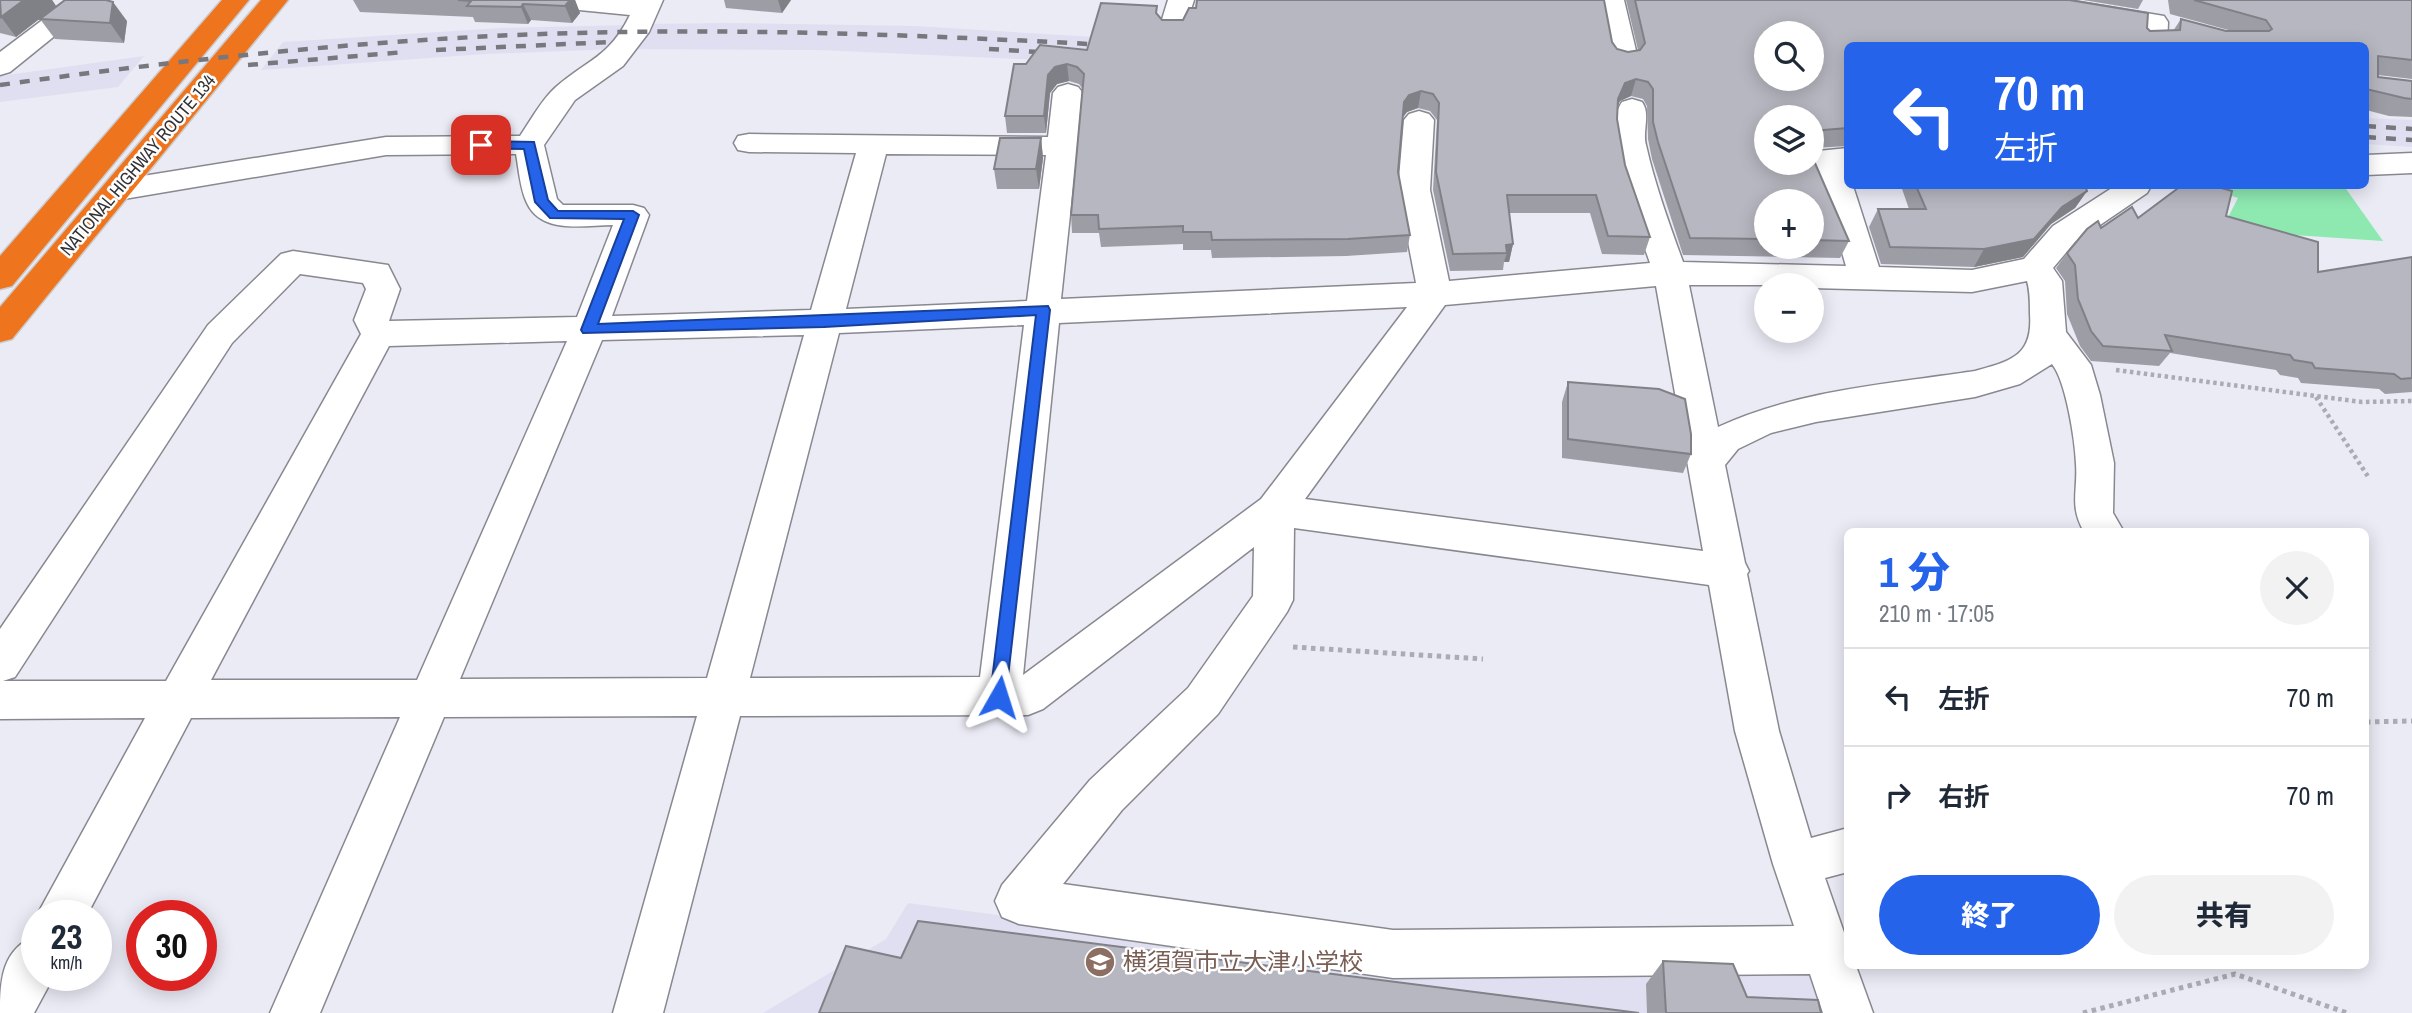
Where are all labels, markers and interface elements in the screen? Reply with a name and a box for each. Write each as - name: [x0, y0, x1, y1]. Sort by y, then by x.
- map controls: [1754, 21, 1824, 343]
- button: search: [1754, 21, 1824, 91]
- text: 70 m: [1994, 59, 2086, 125]
- street label: NATIONAL HIGHWAY ROUTE 134: [54, 69, 221, 261]
- icon: left: [1879, 70, 1970, 161]
- button: layers: [1754, 105, 1824, 175]
- pin: [451, 115, 511, 175]
- icon: arrive: [462, 126, 500, 164]
- text: 左折: [1994, 126, 2058, 169]
- button: +: [1754, 189, 1824, 259]
- button: −: [1754, 273, 1824, 343]
- text: 1 分: [1879, 544, 1950, 600]
- button: close: [2260, 551, 2334, 625]
- text: 210 m · 17:05: [1879, 598, 1994, 629]
- position arrow: [962, 660, 1036, 734]
- icon: left: [1879, 678, 1917, 716]
- text: 70 m: [2287, 680, 2334, 715]
- text: 左折: [1938, 681, 1990, 716]
- icon: right: [1879, 776, 1917, 814]
- text: 70 m: [2287, 778, 2334, 813]
- text: 右折: [1938, 779, 1990, 814]
- button: 終了: [1879, 875, 2100, 955]
- button: 共有: [2114, 875, 2334, 955]
- speed limit sign: 30: [126, 900, 217, 991]
- text: 23: [51, 913, 82, 960]
- school or university icon: 横須賀市立大津小学校: [1083, 945, 1117, 979]
- place label: 横須賀市立大津小学校: [1123, 945, 1363, 977]
- text: km/h: [51, 950, 83, 975]

